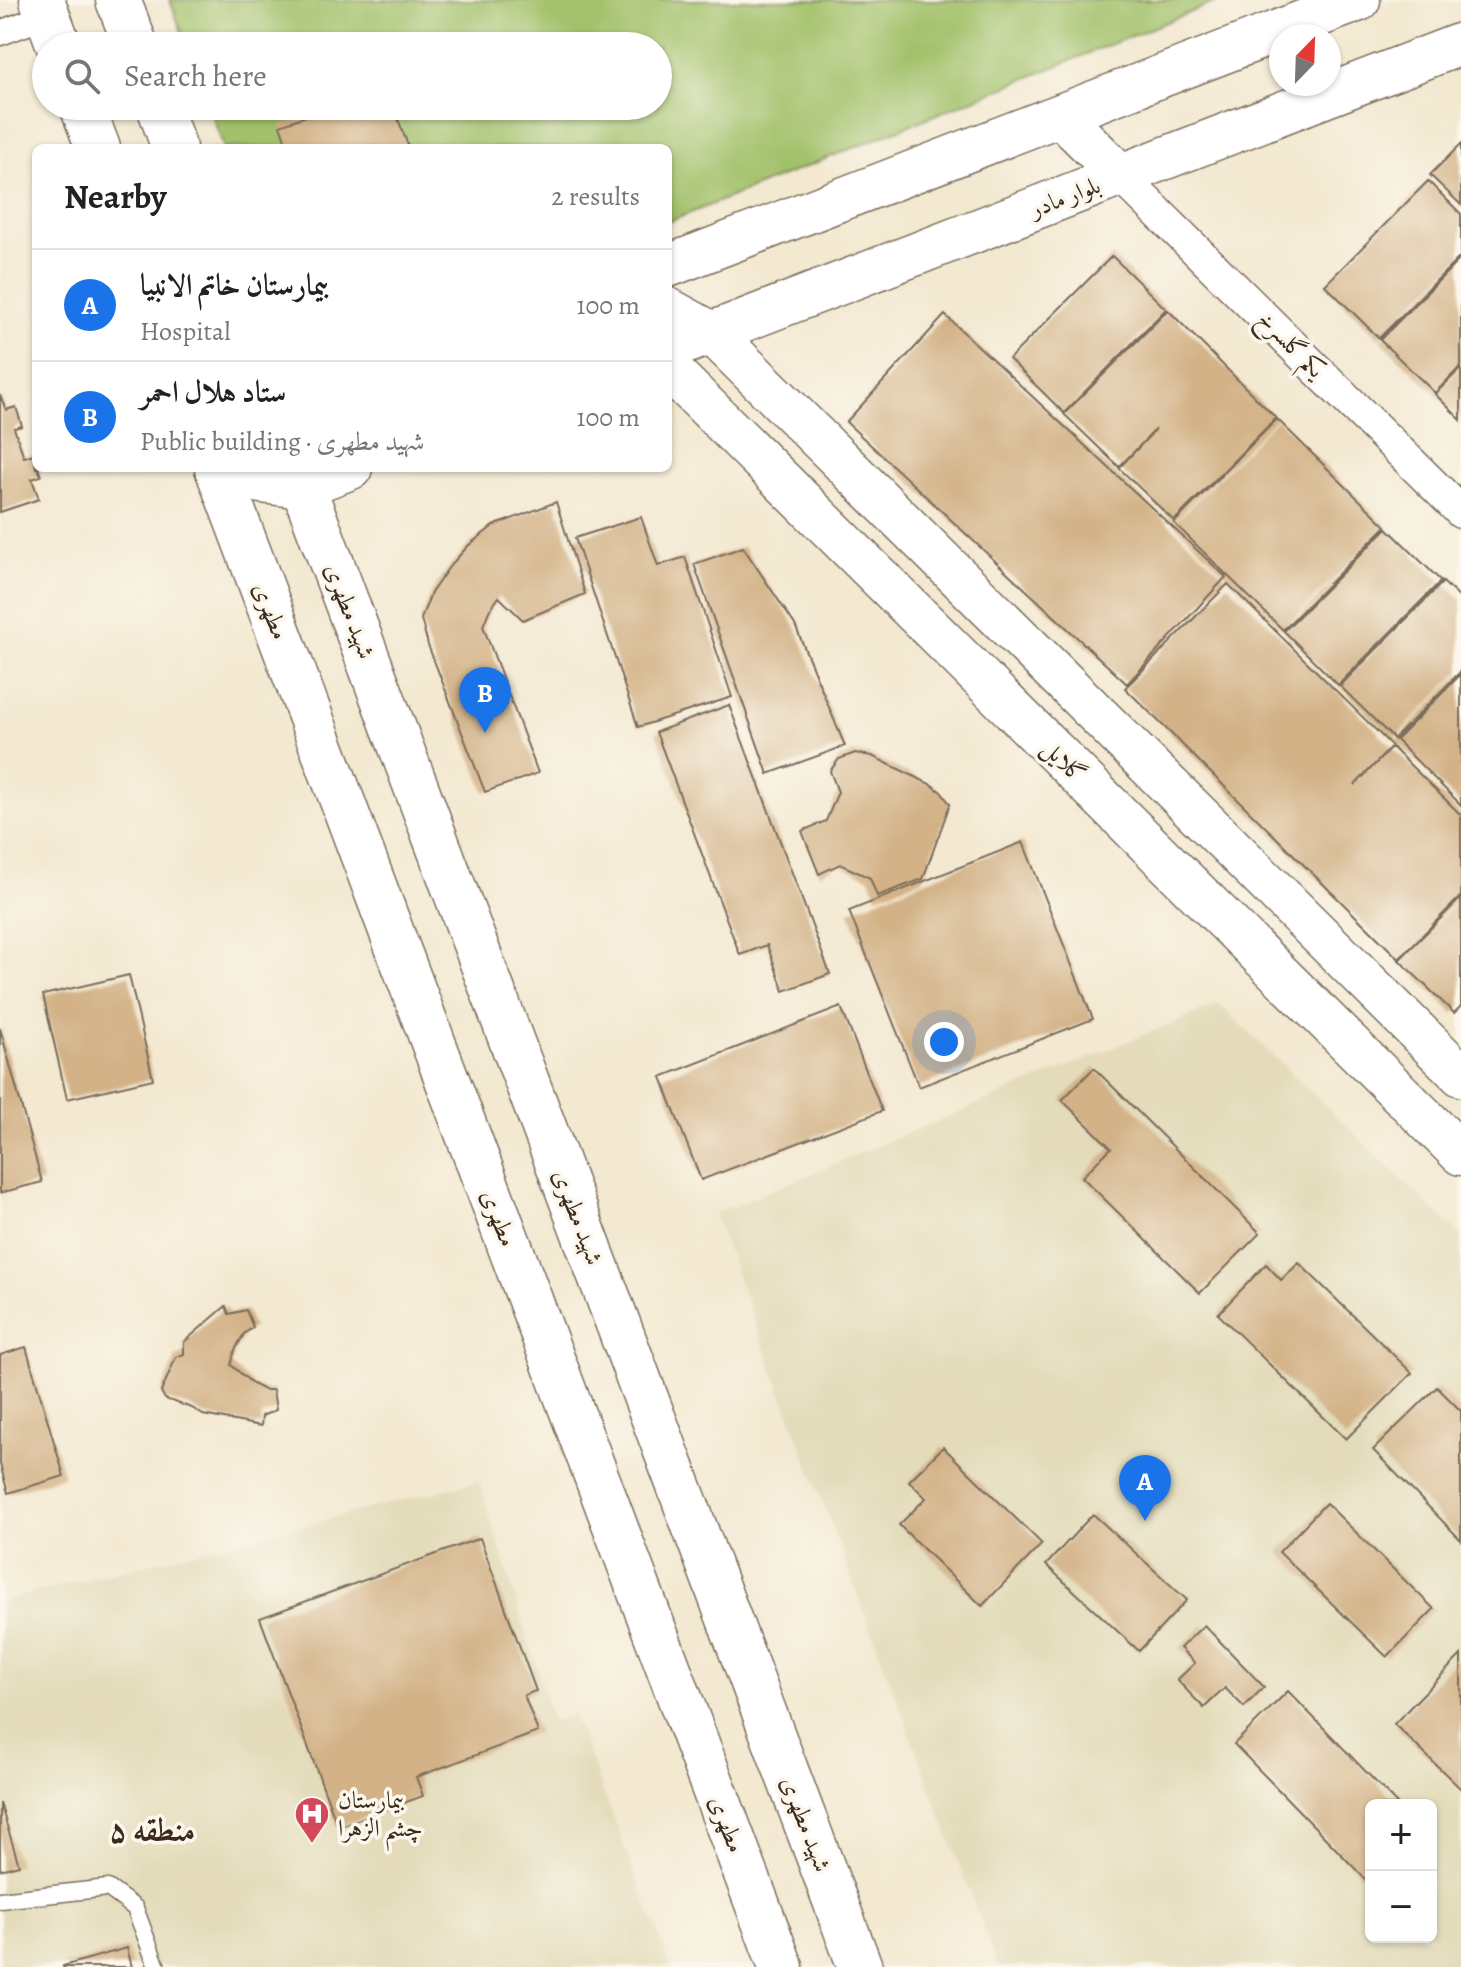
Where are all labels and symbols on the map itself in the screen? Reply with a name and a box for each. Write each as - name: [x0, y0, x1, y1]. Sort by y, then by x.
- north arrow: [1269, 24, 1341, 96]
- street label: بلوار مادر: [1023, 169, 1105, 226]
- street label: یکم گلسرخ: [1246, 303, 1333, 390]
- street label: شهید مطهری: [317, 559, 383, 663]
- street label: مطهری: [246, 578, 296, 644]
- pin: B: [459, 667, 511, 733]
- street label: گلایل: [1034, 732, 1093, 791]
- your location: [924, 1022, 964, 1062]
- street label: شهید مطهری: [545, 1165, 611, 1269]
- street label: مطهری: [474, 1185, 524, 1251]
- pin: A: [1119, 1455, 1171, 1521]
- street label: شهید مطهری: [773, 1772, 839, 1876]
- place label: بیمارستان چشم الزهرا: [338, 1784, 423, 1852]
- street label: مطهری: [702, 1791, 752, 1857]
- hospital icon: بیمارستان چشم الزهرا: [293, 1795, 331, 1845]
- district label: منطقه ۵: [109, 1808, 195, 1852]

